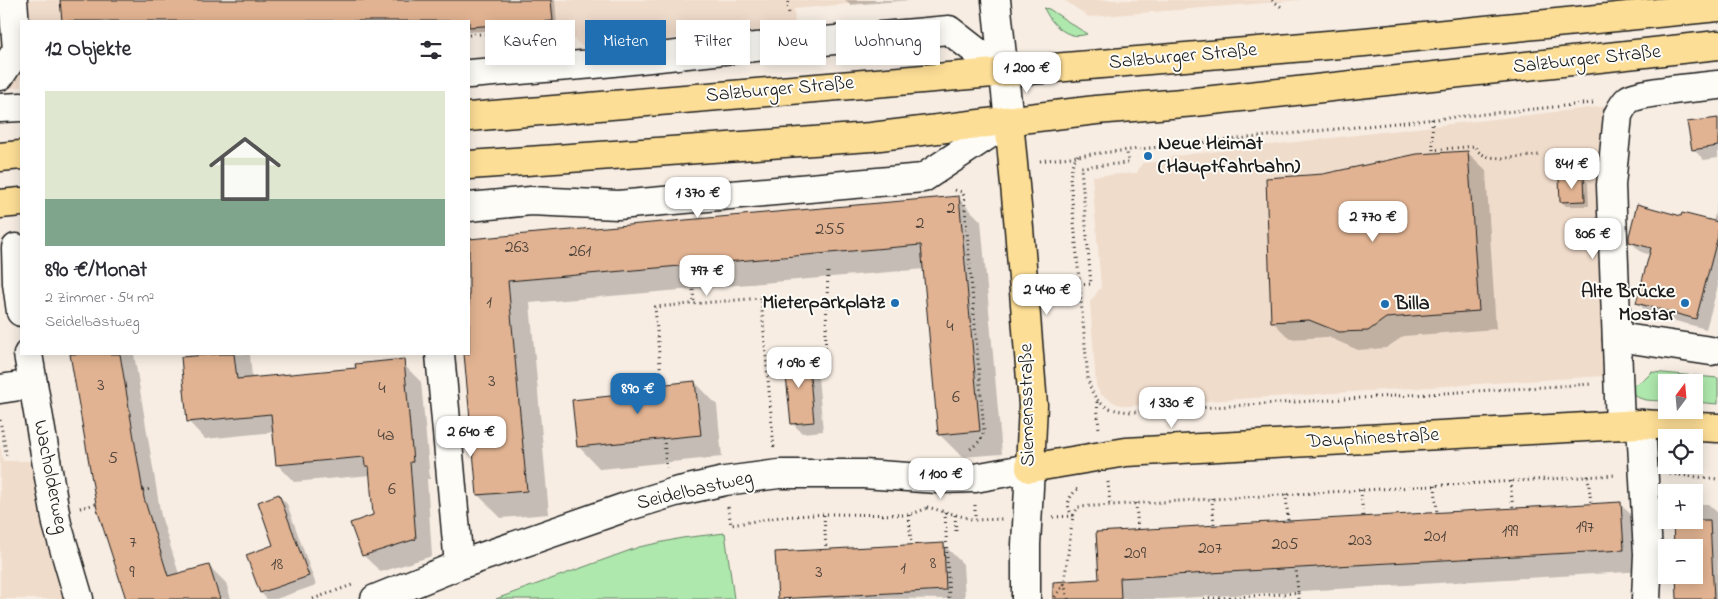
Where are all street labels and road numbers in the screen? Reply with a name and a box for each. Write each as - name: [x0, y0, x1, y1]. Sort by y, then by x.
- street label: Salzburger Straße: [1108, 36, 1258, 79]
- street label: Salzburger Straße: [1512, 38, 1663, 83]
- street label: Salzburger Straße: [705, 69, 855, 112]
- street label: Siemensstraße: [1012, 343, 1044, 467]
- street label: Wacholderweg: [24, 418, 75, 537]
- street label: Dauphinestraße: [1305, 421, 1440, 457]
- street label: Seidelbastweg: [634, 464, 756, 519]

